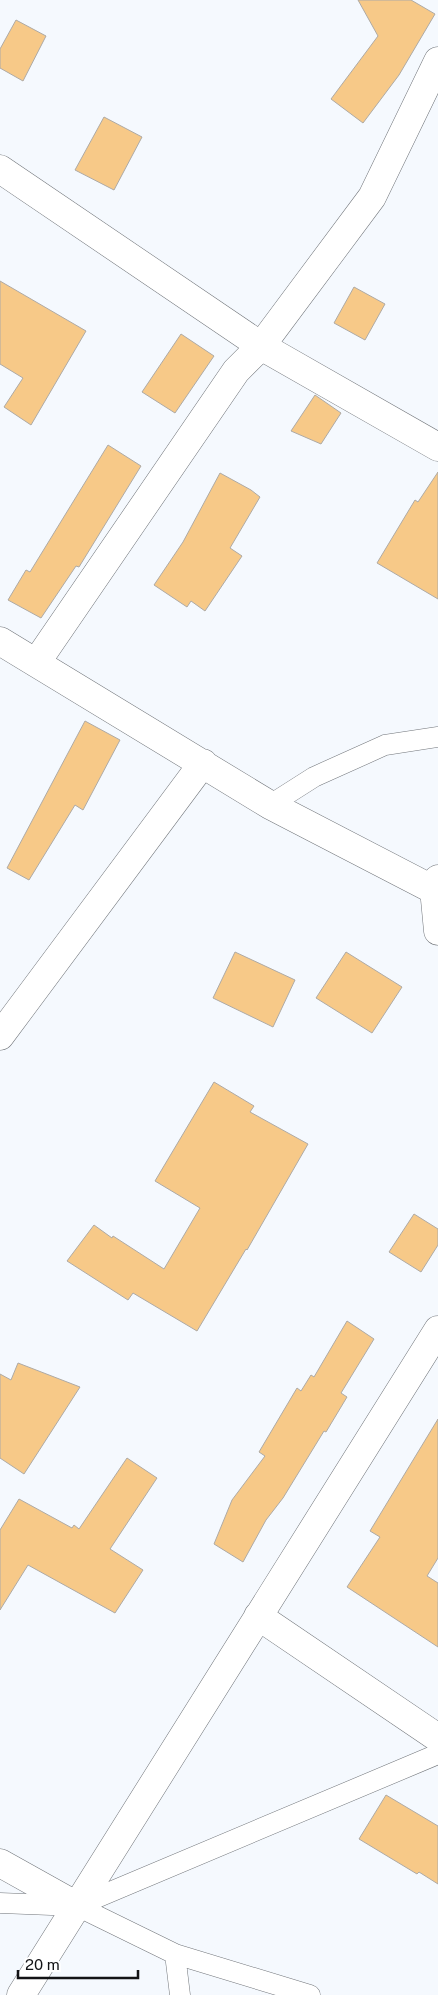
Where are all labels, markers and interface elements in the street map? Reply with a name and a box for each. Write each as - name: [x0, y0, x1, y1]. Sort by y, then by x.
- scale bar: [18, 1948, 138, 1980]
- text: 20 m: [25, 1956, 60, 1973]

